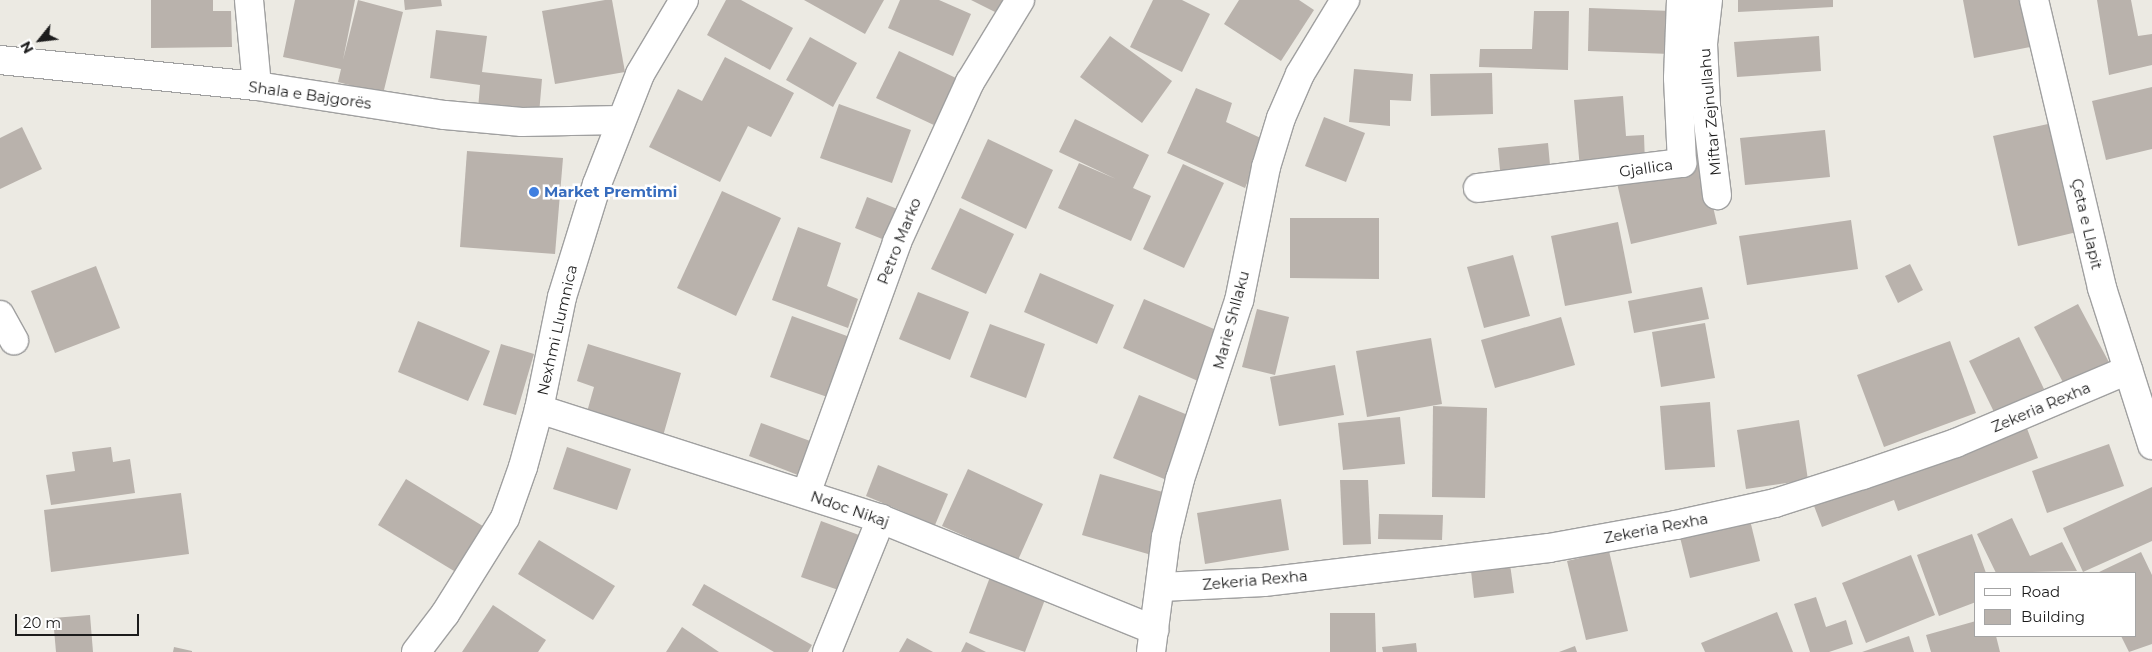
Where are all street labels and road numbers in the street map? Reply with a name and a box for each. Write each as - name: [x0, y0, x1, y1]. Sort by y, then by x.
- street label: Miftar Zejnullahu: [1695, 47, 1725, 177]
- street label: Shala e Bajgorës: [247, 77, 373, 113]
- street label: Gjallica: [1618, 155, 1674, 181]
- street label: Çeta e Llapit: [2068, 177, 2106, 271]
- street label: Petro Marko: [873, 195, 925, 287]
- street label: Nexhmi Llumnica: [533, 263, 581, 397]
- street label: Marie Shllaku: [1209, 269, 1253, 371]
- street label: Zekeria Rexha: [1989, 378, 2093, 436]
- street label: Ndoc Nikaj: [808, 487, 892, 531]
- street label: Zekeria Rexha: [1602, 509, 1710, 547]
- street label: Zekeria Rexha: [1202, 566, 1308, 594]

